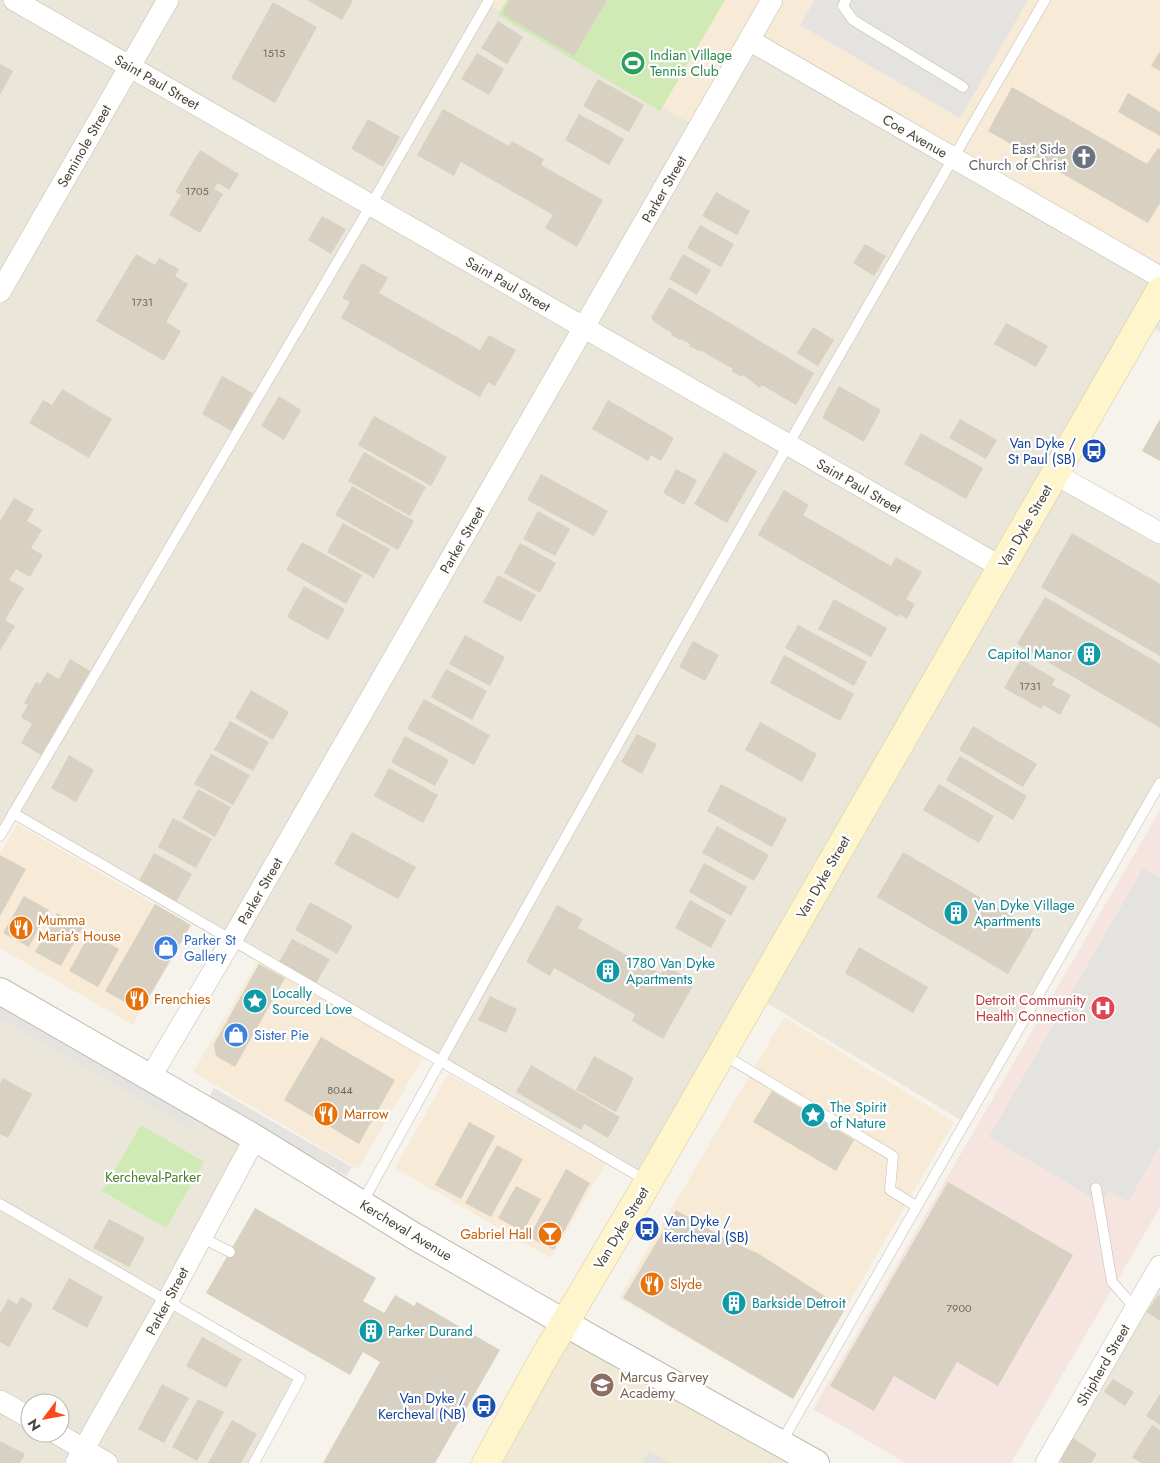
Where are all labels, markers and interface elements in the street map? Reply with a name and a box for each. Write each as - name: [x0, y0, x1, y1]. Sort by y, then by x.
- house number: 1515: [263, 45, 285, 61]
- place label: Indian Village Tennis Club: [650, 45, 732, 81]
- street label: Saint Paul Street: [111, 50, 204, 115]
- sports icon: Indian Village Tennis Club: [620, 50, 646, 76]
- street label: Seminole Street: [52, 100, 116, 191]
- street label: Coe Avenue: [879, 109, 951, 163]
- place label: East Side Church of Christ: [969, 139, 1067, 175]
- church icon: East Side Church of Christ: [1071, 144, 1097, 170]
- street label: Parker Street: [637, 151, 692, 226]
- house number: 1705: [185, 183, 209, 199]
- street label: Saint Paul Street: [462, 252, 555, 317]
- house number: 1731: [131, 294, 153, 310]
- place label: Van Dyke / St Paul (SB): [1008, 433, 1076, 469]
- bus stop icon: Van Dyke / St Paul (SB): [1081, 438, 1107, 464]
- street label: Saint Paul Street: [813, 454, 906, 519]
- street label: Van Dyke Street: [993, 480, 1057, 571]
- street label: Parker Street: [435, 502, 490, 577]
- building icon: Capitol Manor: [1076, 641, 1102, 667]
- place label: Capitol Manor: [988, 644, 1072, 664]
- house number: 1731: [1019, 678, 1041, 694]
- street label: Van Dyke Street: [791, 831, 855, 922]
- street label: Parker Street: [233, 853, 288, 928]
- place label: Van Dyke Village Apartments: [974, 895, 1075, 931]
- building icon: Van Dyke Village Apartments: [943, 900, 969, 926]
- place label: Mumma Maria’s House: [38, 910, 121, 946]
- restaurant icon: Mumma Maria’s House: [8, 915, 34, 941]
- place label: Parker St Gallery: [184, 930, 237, 966]
- shop icon: Parker St Gallery: [153, 935, 179, 961]
- place label: 1780 Van Dyke Apartments: [626, 953, 715, 989]
- building icon: 1780 Van Dyke Apartments: [595, 958, 621, 984]
- place label: Locally Sourced Love: [272, 983, 352, 1019]
- restaurant icon: Frenchies: [124, 986, 150, 1012]
- place icon: Locally Sourced Love: [242, 988, 268, 1014]
- place label: Frenchies: [154, 989, 211, 1009]
- place label: Detroit Community Health Connection: [976, 990, 1087, 1026]
- hospital icon: Detroit Community Health Connection: [1090, 995, 1116, 1021]
- shop icon: Sister Pie: [223, 1022, 249, 1048]
- place label: Sister Pie: [254, 1025, 309, 1045]
- house number: 8044: [327, 1082, 353, 1098]
- place label: The Spirit of Nature: [830, 1097, 887, 1133]
- restaurant icon: Marrow: [313, 1101, 339, 1127]
- place icon: The Spirit of Nature: [800, 1102, 826, 1128]
- place label: Marrow: [344, 1104, 389, 1124]
- park label: Kercheval-Parker: [105, 1167, 201, 1187]
- street label: Van Dyke Street: [589, 1183, 654, 1273]
- street label: Kercheval Avenue: [356, 1195, 456, 1265]
- place label: Van Dyke / Kercheval (SB): [664, 1211, 749, 1247]
- bus stop icon: Van Dyke / Kercheval (SB): [634, 1216, 660, 1242]
- bar icon: Gabriel Hall: [537, 1221, 563, 1247]
- place label: Gabriel Hall: [460, 1224, 532, 1244]
- street label: Parker Street: [141, 1263, 194, 1339]
- restaurant icon: Slyde: [639, 1271, 665, 1297]
- place label: Slyde: [670, 1274, 702, 1294]
- building icon: Barkside Detroit: [721, 1290, 747, 1316]
- place label: Barkside Detroit: [752, 1293, 846, 1313]
- house number: 7900: [946, 1300, 972, 1316]
- building icon: Parker Durand: [358, 1318, 384, 1344]
- street label: Shipherd Street: [1071, 1320, 1135, 1410]
- place label: Parker Durand: [388, 1321, 473, 1341]
- place label: Marcus Garvey Academy: [620, 1367, 709, 1403]
- school or university icon: Marcus Garvey Academy: [589, 1372, 615, 1398]
- place label: Van Dyke / Kercheval (NB): [378, 1388, 466, 1424]
- north arrow: [20, 1393, 70, 1443]
- bus stop icon: Van Dyke / Kercheval (NB): [471, 1393, 497, 1419]
- text: N: [23, 1415, 45, 1435]

